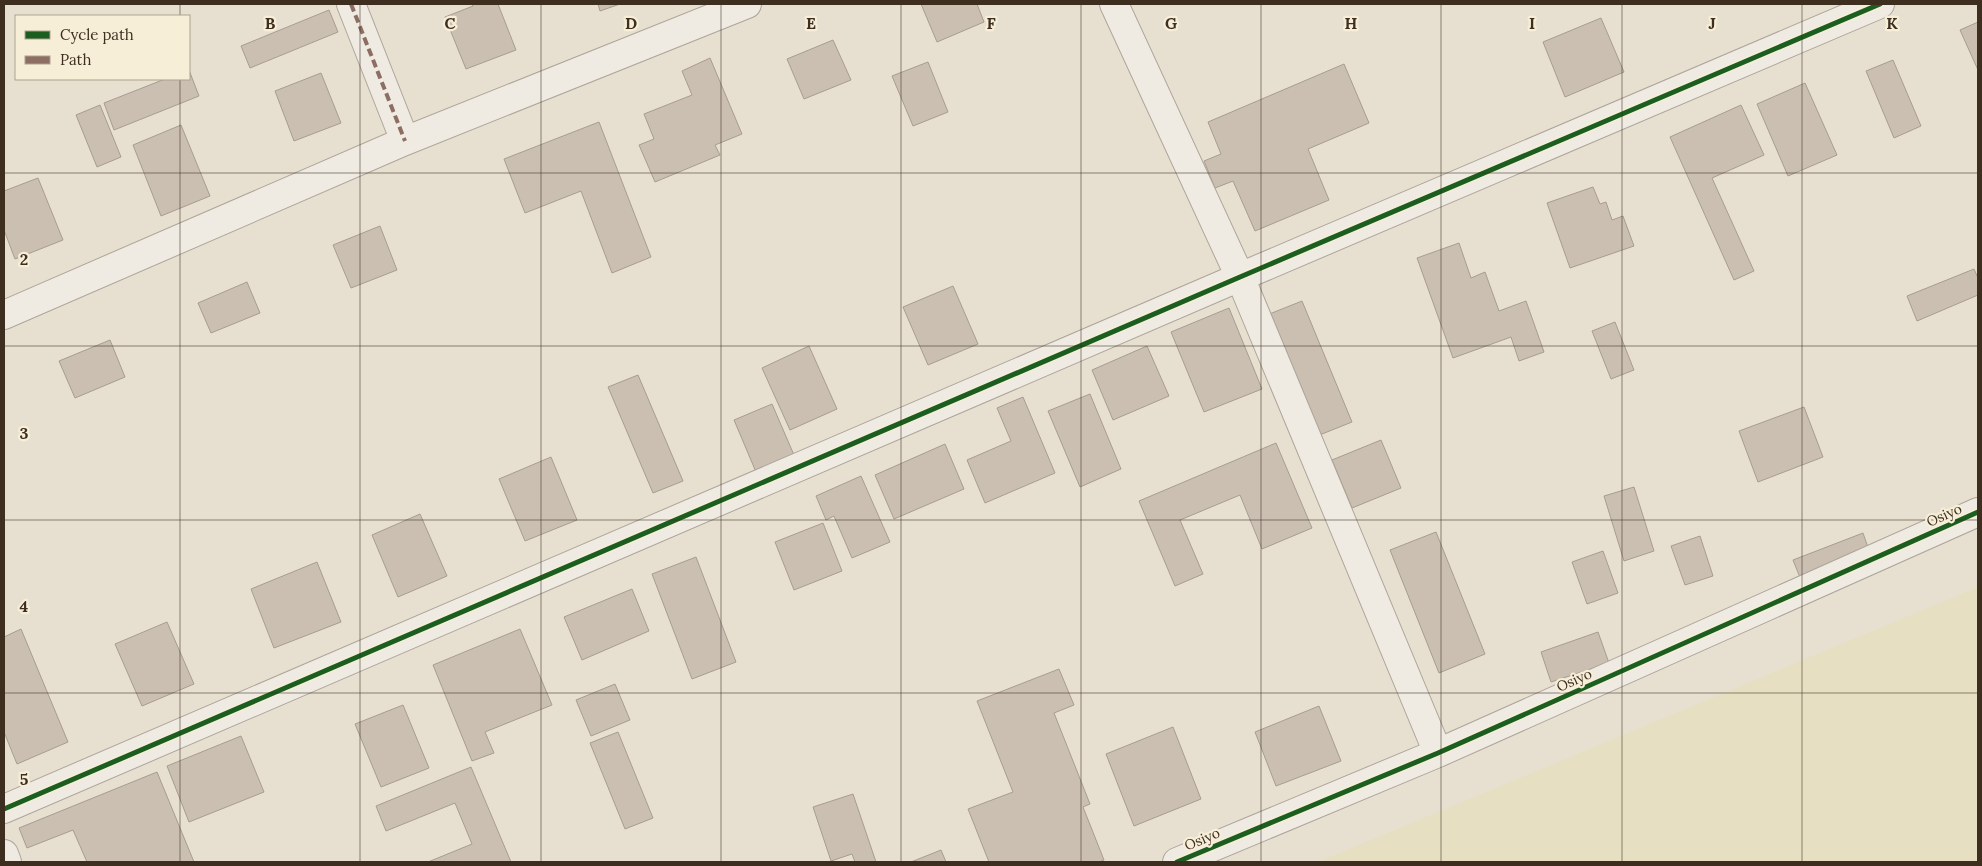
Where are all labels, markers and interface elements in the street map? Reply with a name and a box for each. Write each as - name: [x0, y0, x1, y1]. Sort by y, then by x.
- text: B: [265, 13, 276, 33]
- text: C: [444, 13, 456, 33]
- text: D: [625, 13, 637, 33]
- text: E: [806, 13, 816, 33]
- text: F: [986, 13, 996, 33]
- text: G: [1165, 13, 1177, 33]
- text: H: [1345, 13, 1358, 33]
- text: I: [1529, 13, 1535, 33]
- text: J: [1708, 13, 1716, 33]
- text: K: [1886, 13, 1898, 33]
- legend: [15, 15, 190, 80]
- text: Cycle path: [60, 25, 134, 44]
- text: Path: [60, 50, 91, 69]
- text: 2: [20, 249, 28, 269]
- text: 3: [20, 423, 29, 443]
- street label: Osiyo: [1923, 499, 1965, 531]
- text: 4: [20, 596, 29, 616]
- street label: Osiyo: [1553, 664, 1595, 696]
- text: 5: [20, 769, 29, 789]
- street label: Osiyo: [1181, 824, 1223, 854]

